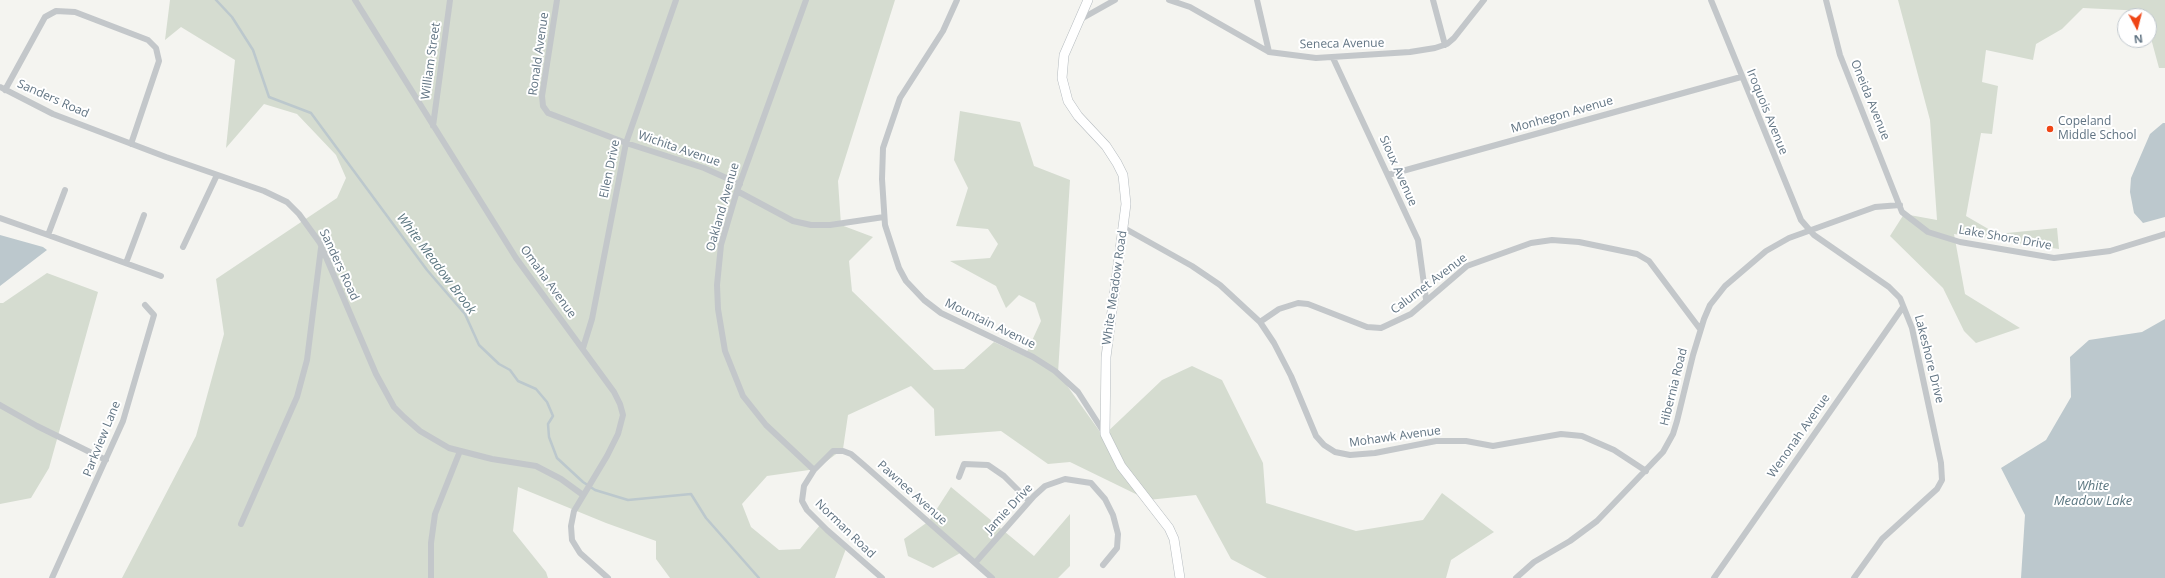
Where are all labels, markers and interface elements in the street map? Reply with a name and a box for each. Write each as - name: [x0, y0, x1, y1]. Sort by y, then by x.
- north arrow: [2117, 8, 2157, 48]
- street label: Ronald Avenue: [526, 11, 552, 97]
- street label: William Street: [418, 22, 444, 100]
- text: N: [2133, 31, 2144, 47]
- street label: Seneca Avenue: [1300, 36, 1384, 52]
- street label: Oneida Avenue: [1847, 58, 1893, 142]
- street label: Iroquois Avenue: [1743, 67, 1791, 157]
- street label: Sanders Road: [15, 77, 91, 121]
- street label: Monhegon Avenue: [1509, 94, 1615, 136]
- place label: Copeland Middle School: [2058, 115, 2137, 143]
- marker: Copeland Middle School: [2045, 124, 2055, 134]
- street label: Wichita Avenue: [636, 128, 722, 170]
- street label: Sioux Avenue: [1376, 134, 1420, 208]
- street label: Ellen Drive: [597, 138, 623, 200]
- street label: Oakland Avenue: [703, 161, 743, 253]
- water label: White Meadow Brook: [393, 211, 479, 317]
- street label: Lake Shore Drive: [1957, 223, 2053, 253]
- street label: Sanders Road: [316, 227, 362, 303]
- street label: White Meadow Road: [1100, 230, 1130, 346]
- street label: Omaha Avenue: [517, 243, 579, 321]
- street label: Calumet Avenue: [1388, 251, 1470, 317]
- street label: Mountain Avenue: [942, 296, 1038, 352]
- street label: Lakeshore Drive: [1911, 313, 1947, 405]
- street label: Hibernia Road: [1657, 347, 1691, 427]
- street label: Wenonah Avenue: [1765, 391, 1833, 481]
- street label: Parkview Lane: [80, 399, 124, 479]
- street label: Mohawk Avenue: [1348, 423, 1442, 451]
- street label: Pawnee Avenue: [874, 458, 950, 528]
- water label: White Meadow Lake: [2054, 478, 2132, 509]
- street label: Jamie Drive: [982, 481, 1036, 537]
- street label: Norman Road: [812, 497, 878, 561]

